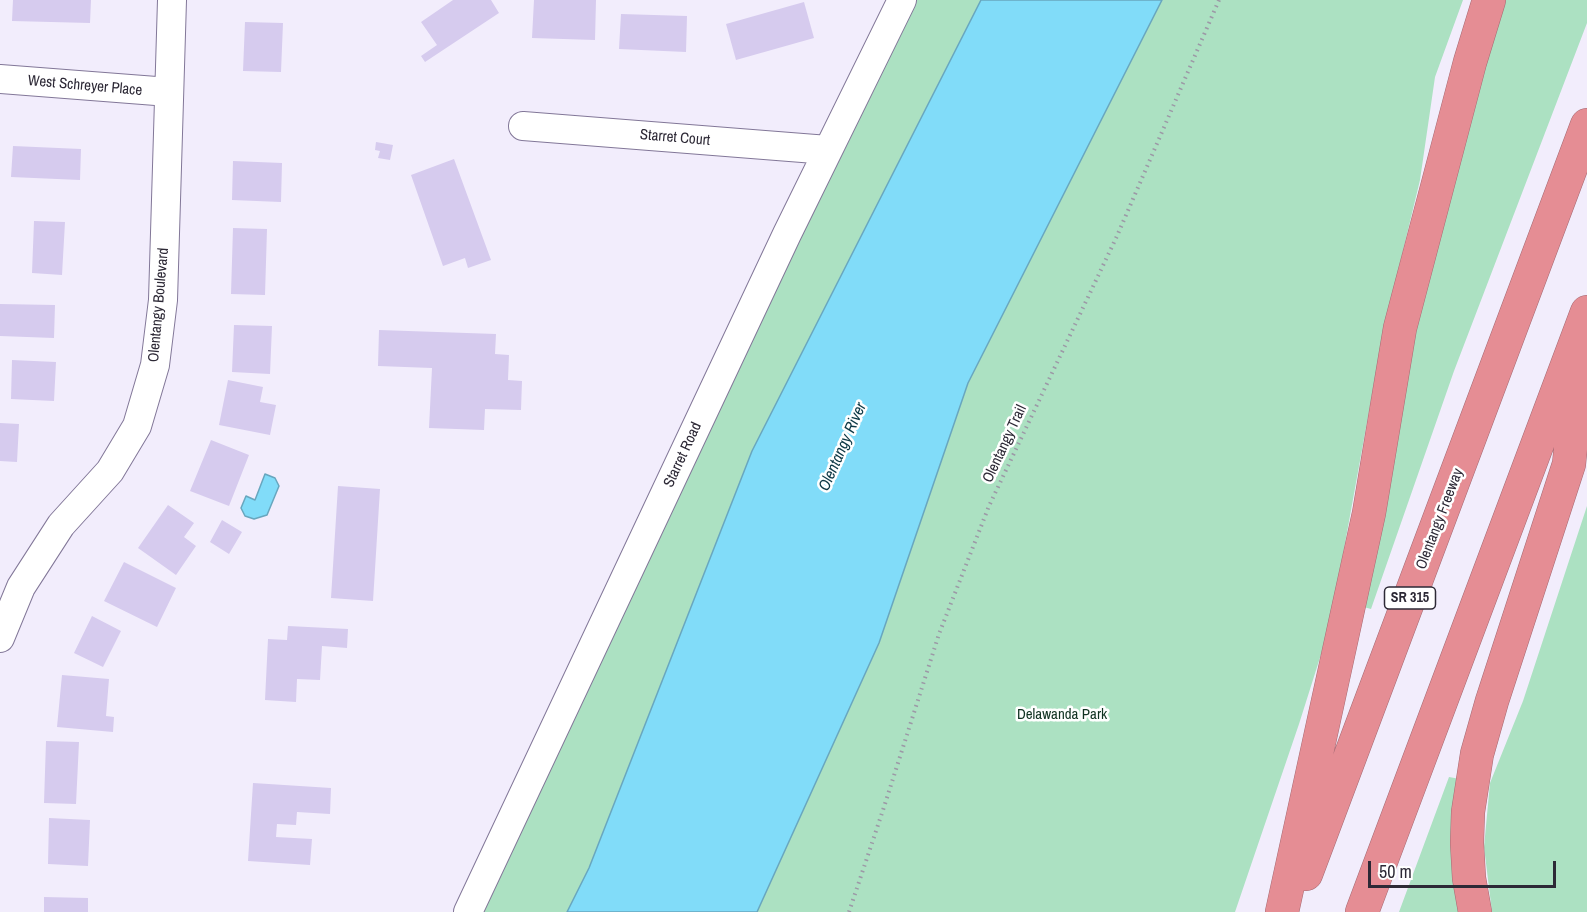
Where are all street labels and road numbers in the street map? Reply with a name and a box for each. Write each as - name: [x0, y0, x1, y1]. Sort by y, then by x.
- street label: West Schreyer Place: [27, 72, 143, 100]
- street label: Starret Court: [639, 126, 711, 150]
- street label: Olentangy Boulevard: [145, 247, 173, 363]
- street label: Olentangy Trail: [979, 402, 1031, 486]
- street label: Starret Road: [660, 420, 706, 490]
- street label: Olentangy Freeway: [1412, 466, 1468, 572]
- road number: SR 315: [1384, 587, 1436, 609]

